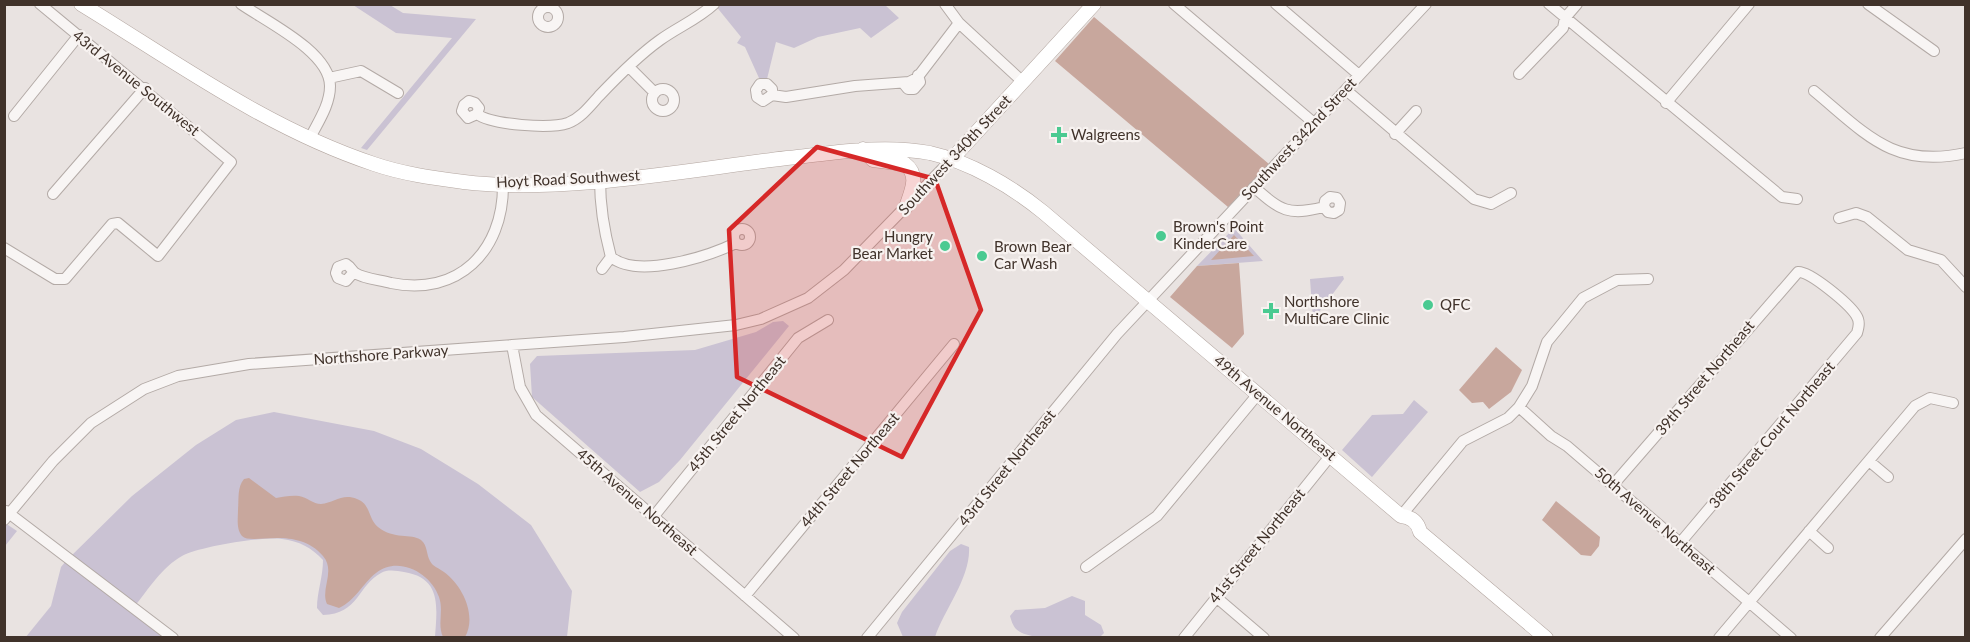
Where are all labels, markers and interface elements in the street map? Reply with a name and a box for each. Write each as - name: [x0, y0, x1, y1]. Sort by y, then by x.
- street label: 43rd Avenue Southwest: [70, 26, 204, 139]
- street label: Southwest 342nd Street: [1237, 73, 1360, 203]
- street label: Southwest 340th Street: [894, 90, 1015, 218]
- place label: Walgreens: [1071, 125, 1140, 143]
- marker: Walgreens: [1052, 128, 1066, 142]
- street label: Hoyt Road Southwest: [496, 165, 641, 191]
- place label: Brown's Point KinderCare: [1173, 217, 1264, 252]
- place label: Hungry Bear Market: [852, 227, 934, 262]
- marker: Brown's Point KinderCare: [1154, 229, 1168, 243]
- place label: Brown Bear Car Wash: [994, 237, 1072, 272]
- marker: Hungry Bear Market: [938, 239, 952, 253]
- marker: Brown Bear Car Wash: [975, 249, 989, 263]
- place label: Northshore MultiCare Clinic: [1284, 292, 1389, 327]
- place label: QFC: [1440, 295, 1470, 313]
- marker: QFC: [1421, 298, 1435, 312]
- marker: Northshore MultiCare Clinic: [1262, 302, 1280, 320]
- street label: 39th Street Northeast: [1651, 316, 1758, 438]
- street label: Northshore Parkway: [313, 340, 449, 368]
- street label: 45th Street Northeast: [684, 351, 789, 475]
- street label: 49th Avenue Northeast: [1211, 351, 1341, 464]
- street label: 38th Street Court Northeast: [1705, 357, 1838, 511]
- street label: 43rd Street Northeast: [954, 405, 1059, 529]
- street label: 44th Street Northeast: [796, 408, 903, 530]
- street label: 45th Avenue Northeast: [574, 444, 702, 559]
- street label: 50th Avenue Northeast: [1592, 463, 1720, 578]
- street label: 41st Street Northeast: [1204, 484, 1308, 606]

